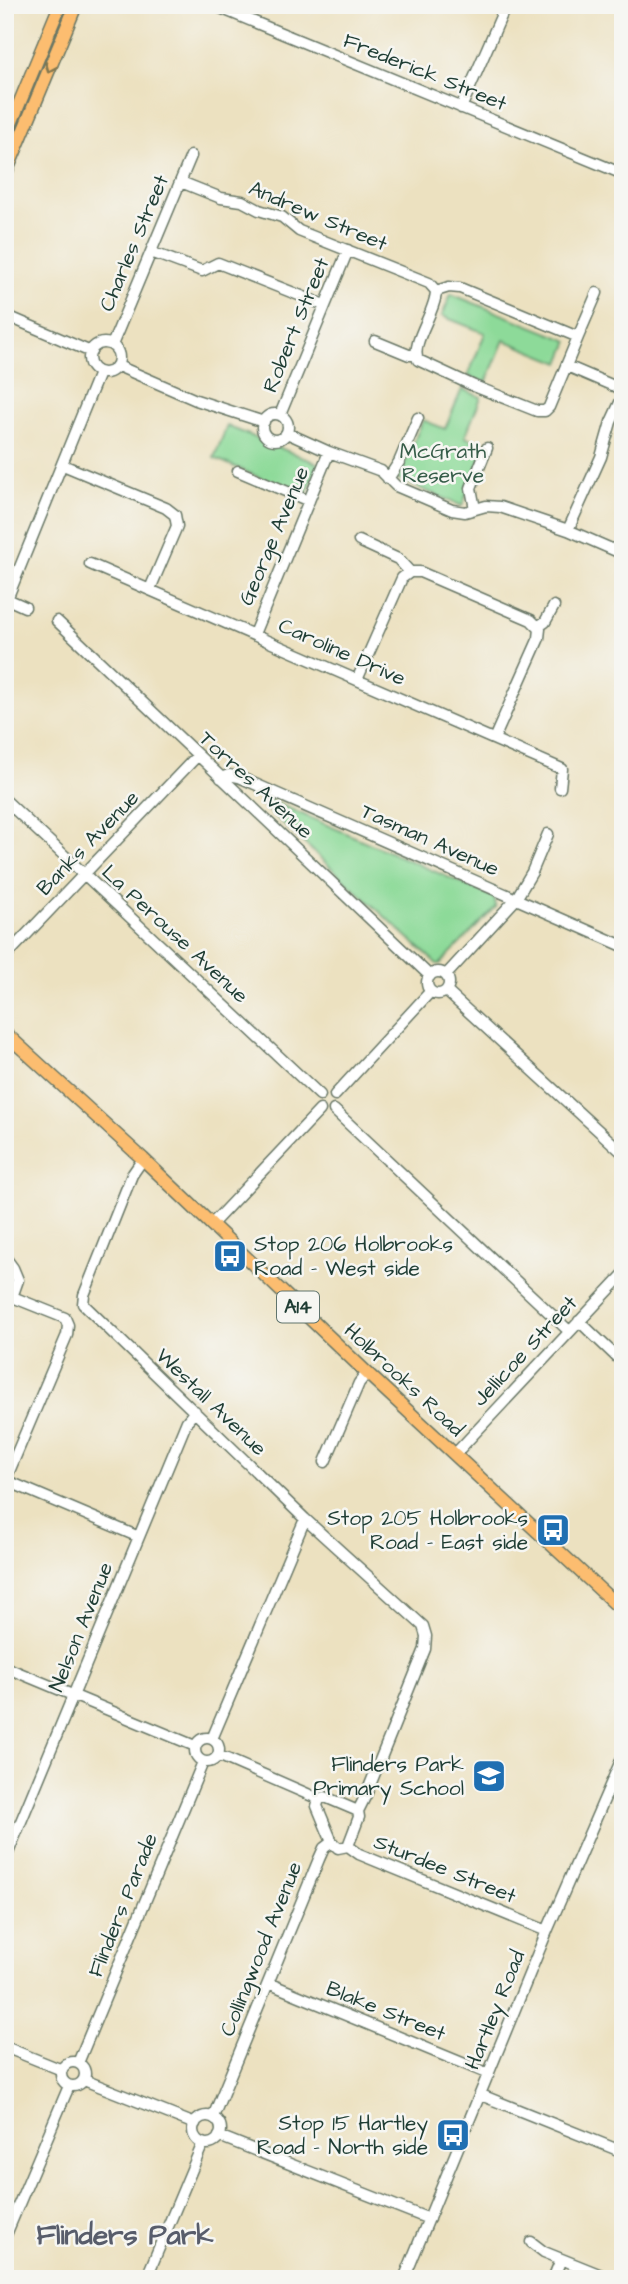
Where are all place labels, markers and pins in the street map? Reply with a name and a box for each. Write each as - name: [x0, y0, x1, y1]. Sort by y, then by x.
- place label: Stop 206 Holbrooks Road - West side: [254, 1230, 453, 1283]
- bus stop icon: Stop 206 Holbrooks Road - West side: [211, 1237, 249, 1275]
- place label: Stop 205 Holbrooks Road - East side: [327, 1504, 528, 1557]
- bus stop icon: Stop 205 Holbrooks Road - East side: [534, 1511, 572, 1549]
- place label: Flinders Park Primary School: [313, 1750, 464, 1805]
- school or university icon: Flinders Park Primary School: [470, 1757, 508, 1795]
- place label: Stop 15 Hartley Road - North side: [257, 2109, 428, 2162]
- bus stop icon: Stop 15 Hartley Road - North side: [434, 2116, 472, 2154]

